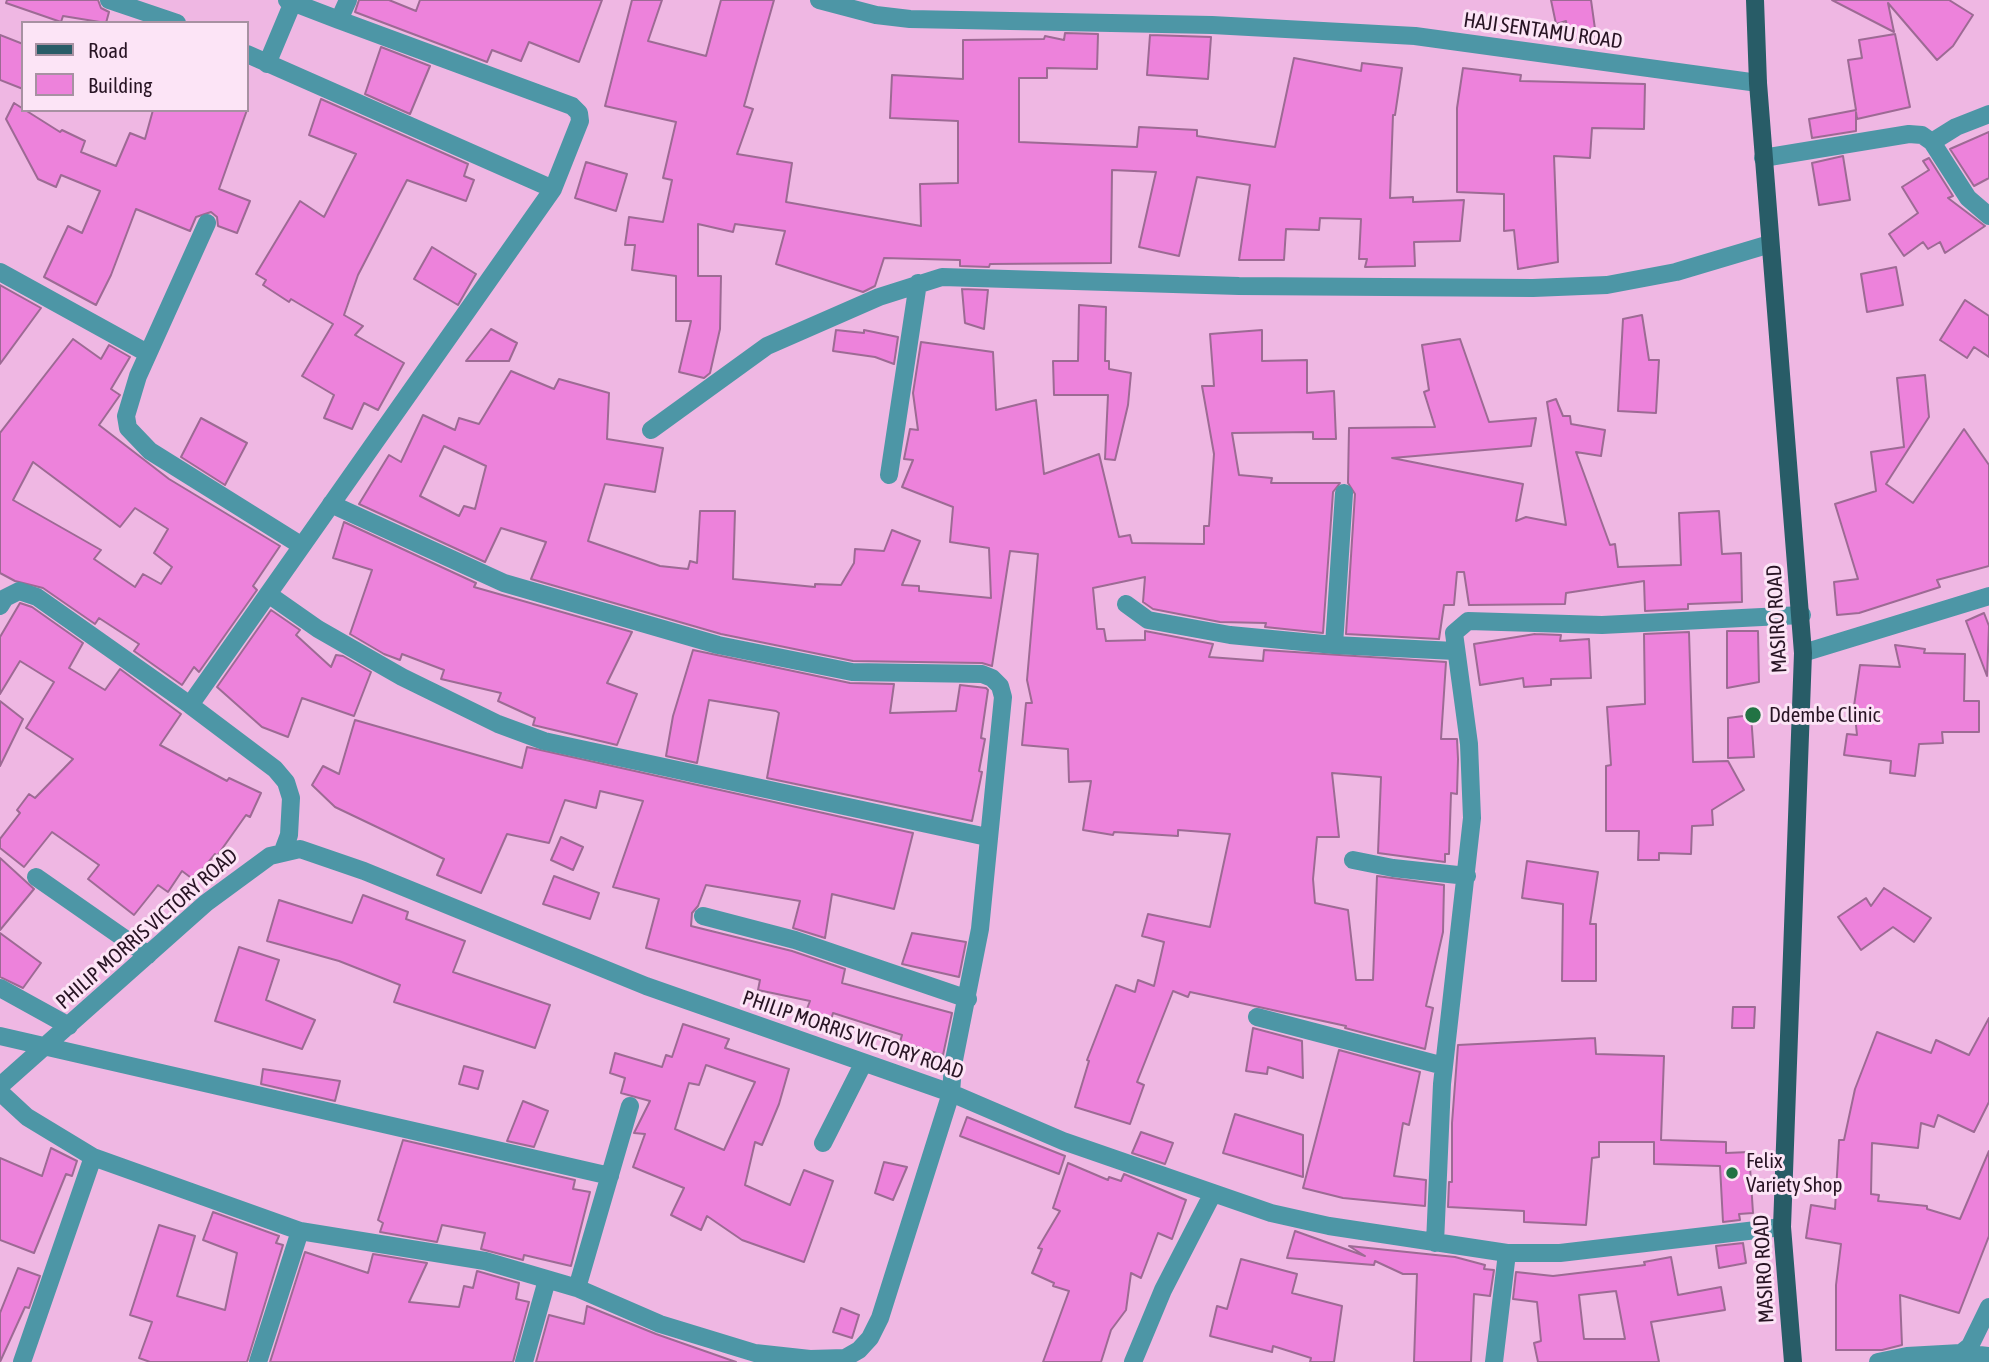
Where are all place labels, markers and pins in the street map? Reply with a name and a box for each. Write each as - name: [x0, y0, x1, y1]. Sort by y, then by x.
- place label: Ddembe Clinic: [1769, 702, 1880, 728]
- marker: Ddembe Clinic: [1743, 705, 1763, 725]
- place label: Felix Variety Shop: [1746, 1148, 1842, 1198]
- marker: Felix Variety Shop: [1724, 1165, 1740, 1181]

